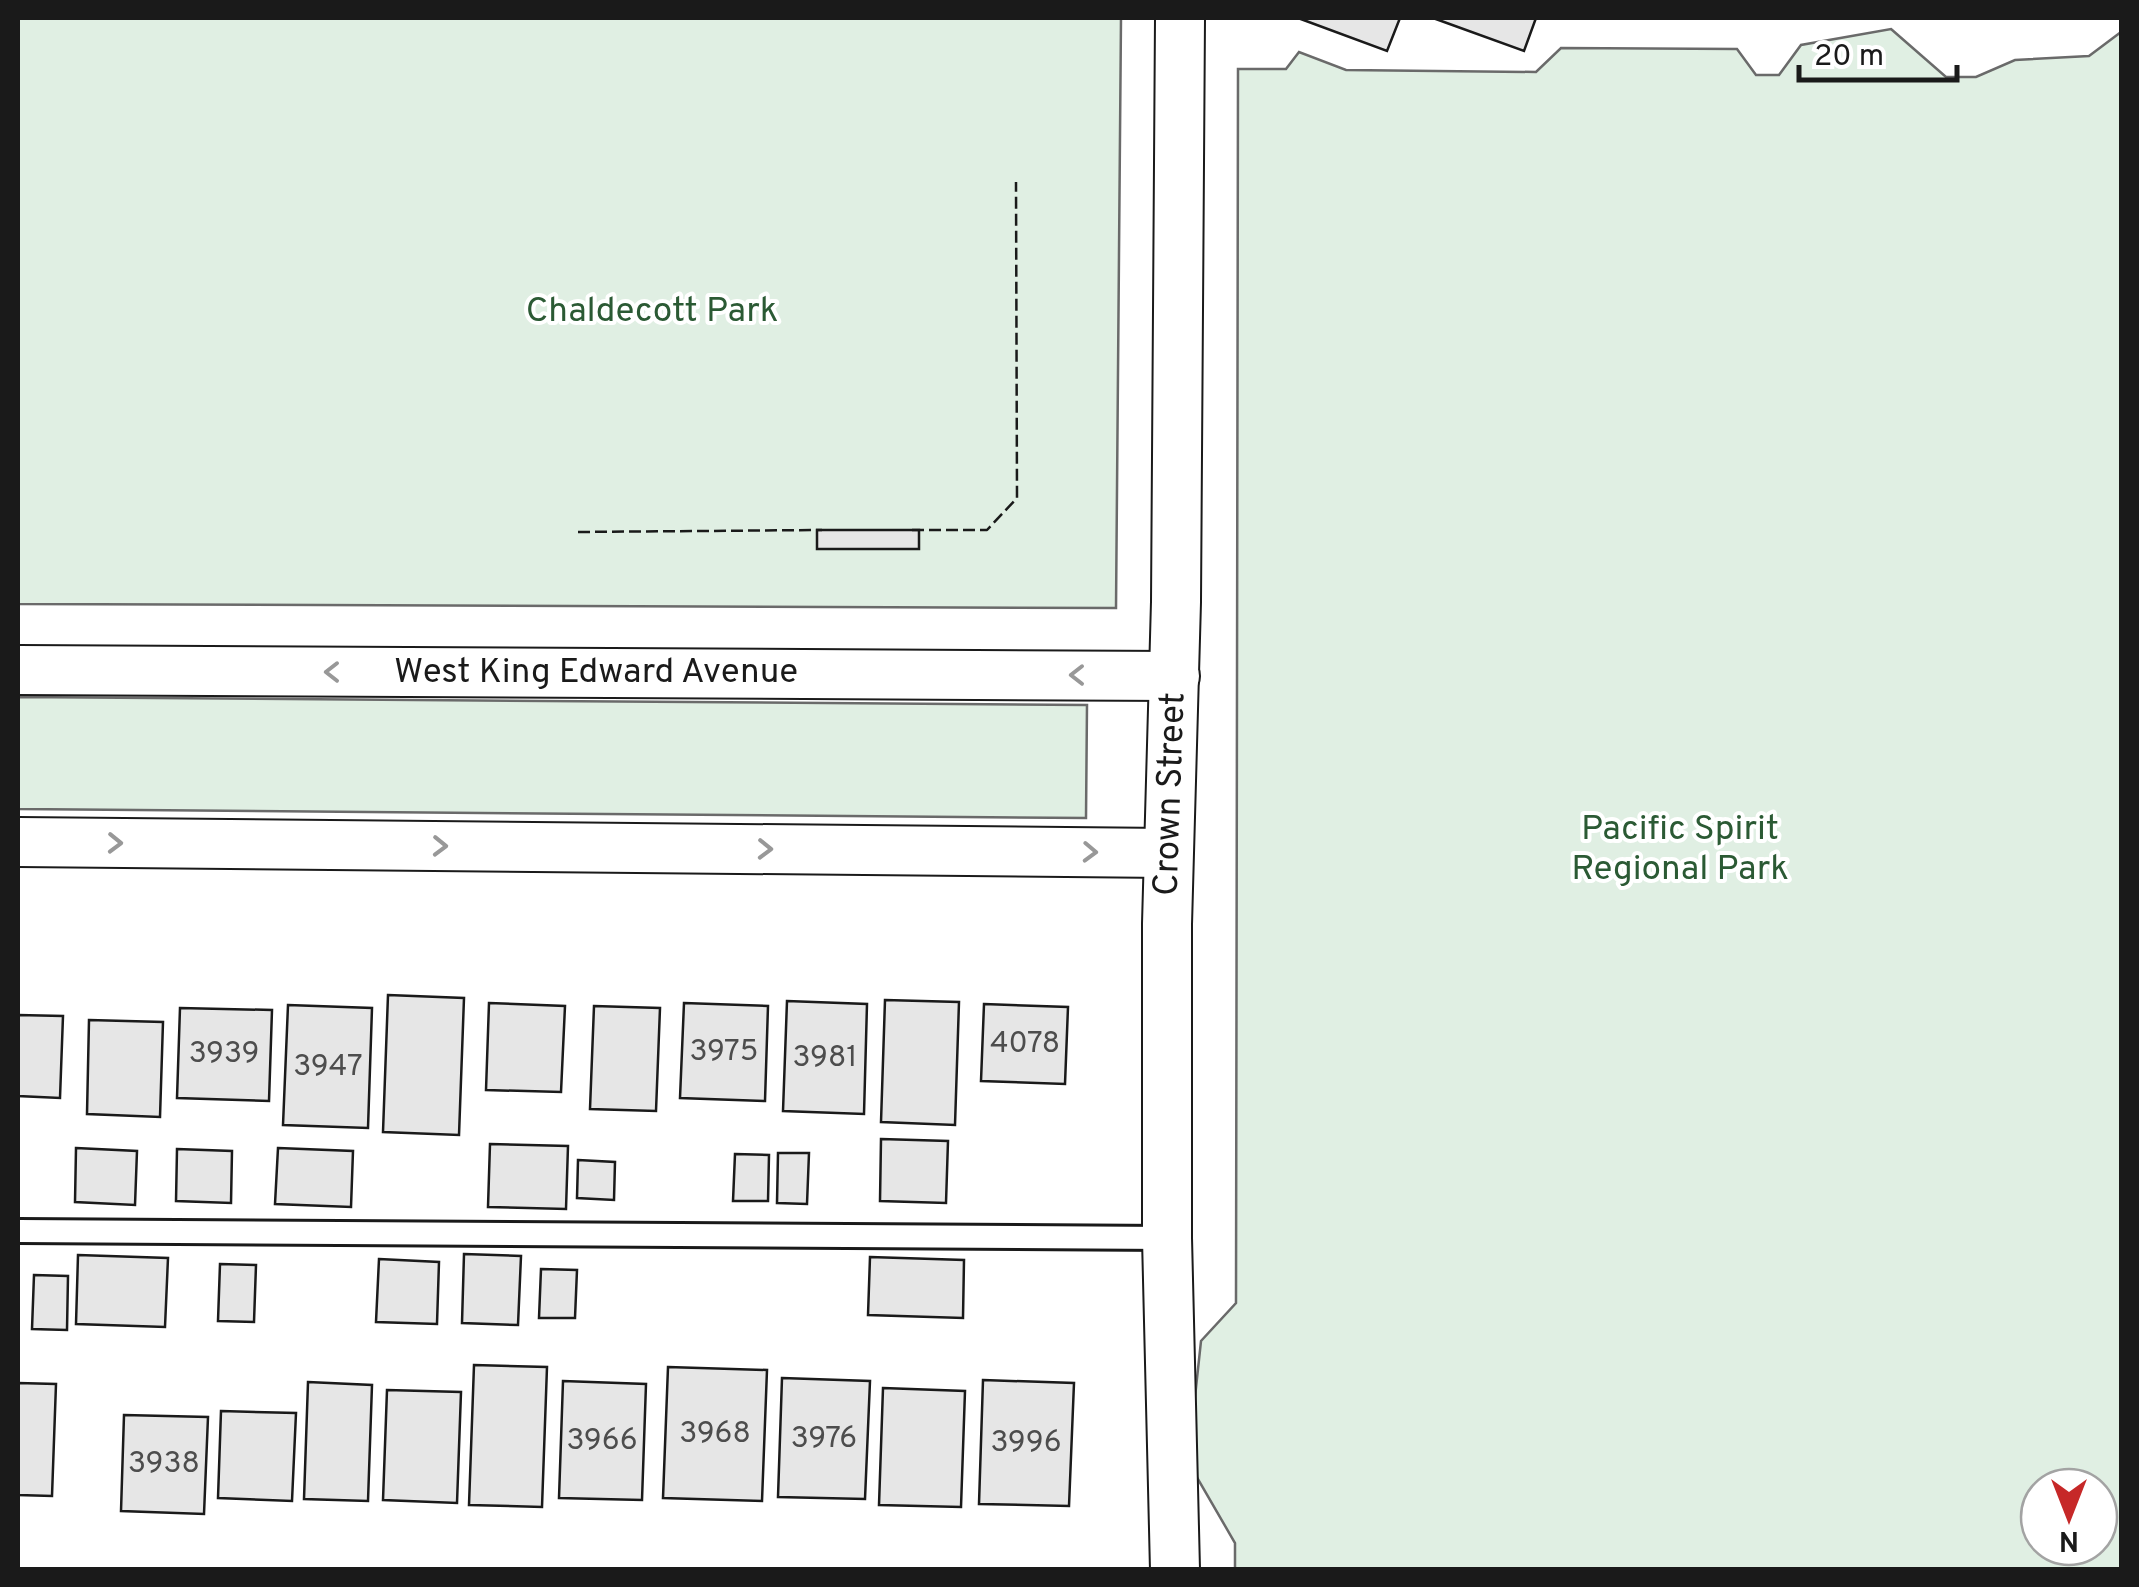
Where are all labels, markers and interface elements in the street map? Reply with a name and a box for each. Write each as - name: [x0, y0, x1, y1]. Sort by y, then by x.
- scale bar: [1799, 20, 1956, 82]
- text: 20 m: [1814, 39, 1884, 76]
- park label: Chaldecott Park: [526, 290, 778, 334]
- street label: West King Edward Avenue: [394, 651, 798, 695]
- one-way arrow: [324, 661, 340, 683]
- one-way arrow: [1069, 665, 1085, 686]
- street label: Crown Street: [1145, 691, 1197, 897]
- park label: Pacific Spirit Regional Park: [1571, 808, 1789, 892]
- one-way arrow: [107, 832, 123, 853]
- one-way arrow: [432, 835, 448, 857]
- one-way arrow: [758, 838, 773, 860]
- one-way arrow: [1082, 842, 1098, 863]
- house number: 4078: [990, 1026, 1060, 1063]
- house number: 3975: [690, 1034, 758, 1071]
- house number: 3939: [189, 1036, 259, 1073]
- house number: 3981: [793, 1040, 857, 1077]
- house number: 3947: [293, 1049, 363, 1086]
- house number: 3968: [679, 1416, 751, 1453]
- house number: 3976: [791, 1421, 857, 1458]
- house number: 3966: [566, 1423, 638, 1460]
- house number: 3996: [990, 1425, 1062, 1462]
- house number: 3938: [128, 1446, 200, 1483]
- north arrow: [2019, 1467, 2119, 1567]
- text: N: [2059, 1521, 2079, 1557]

